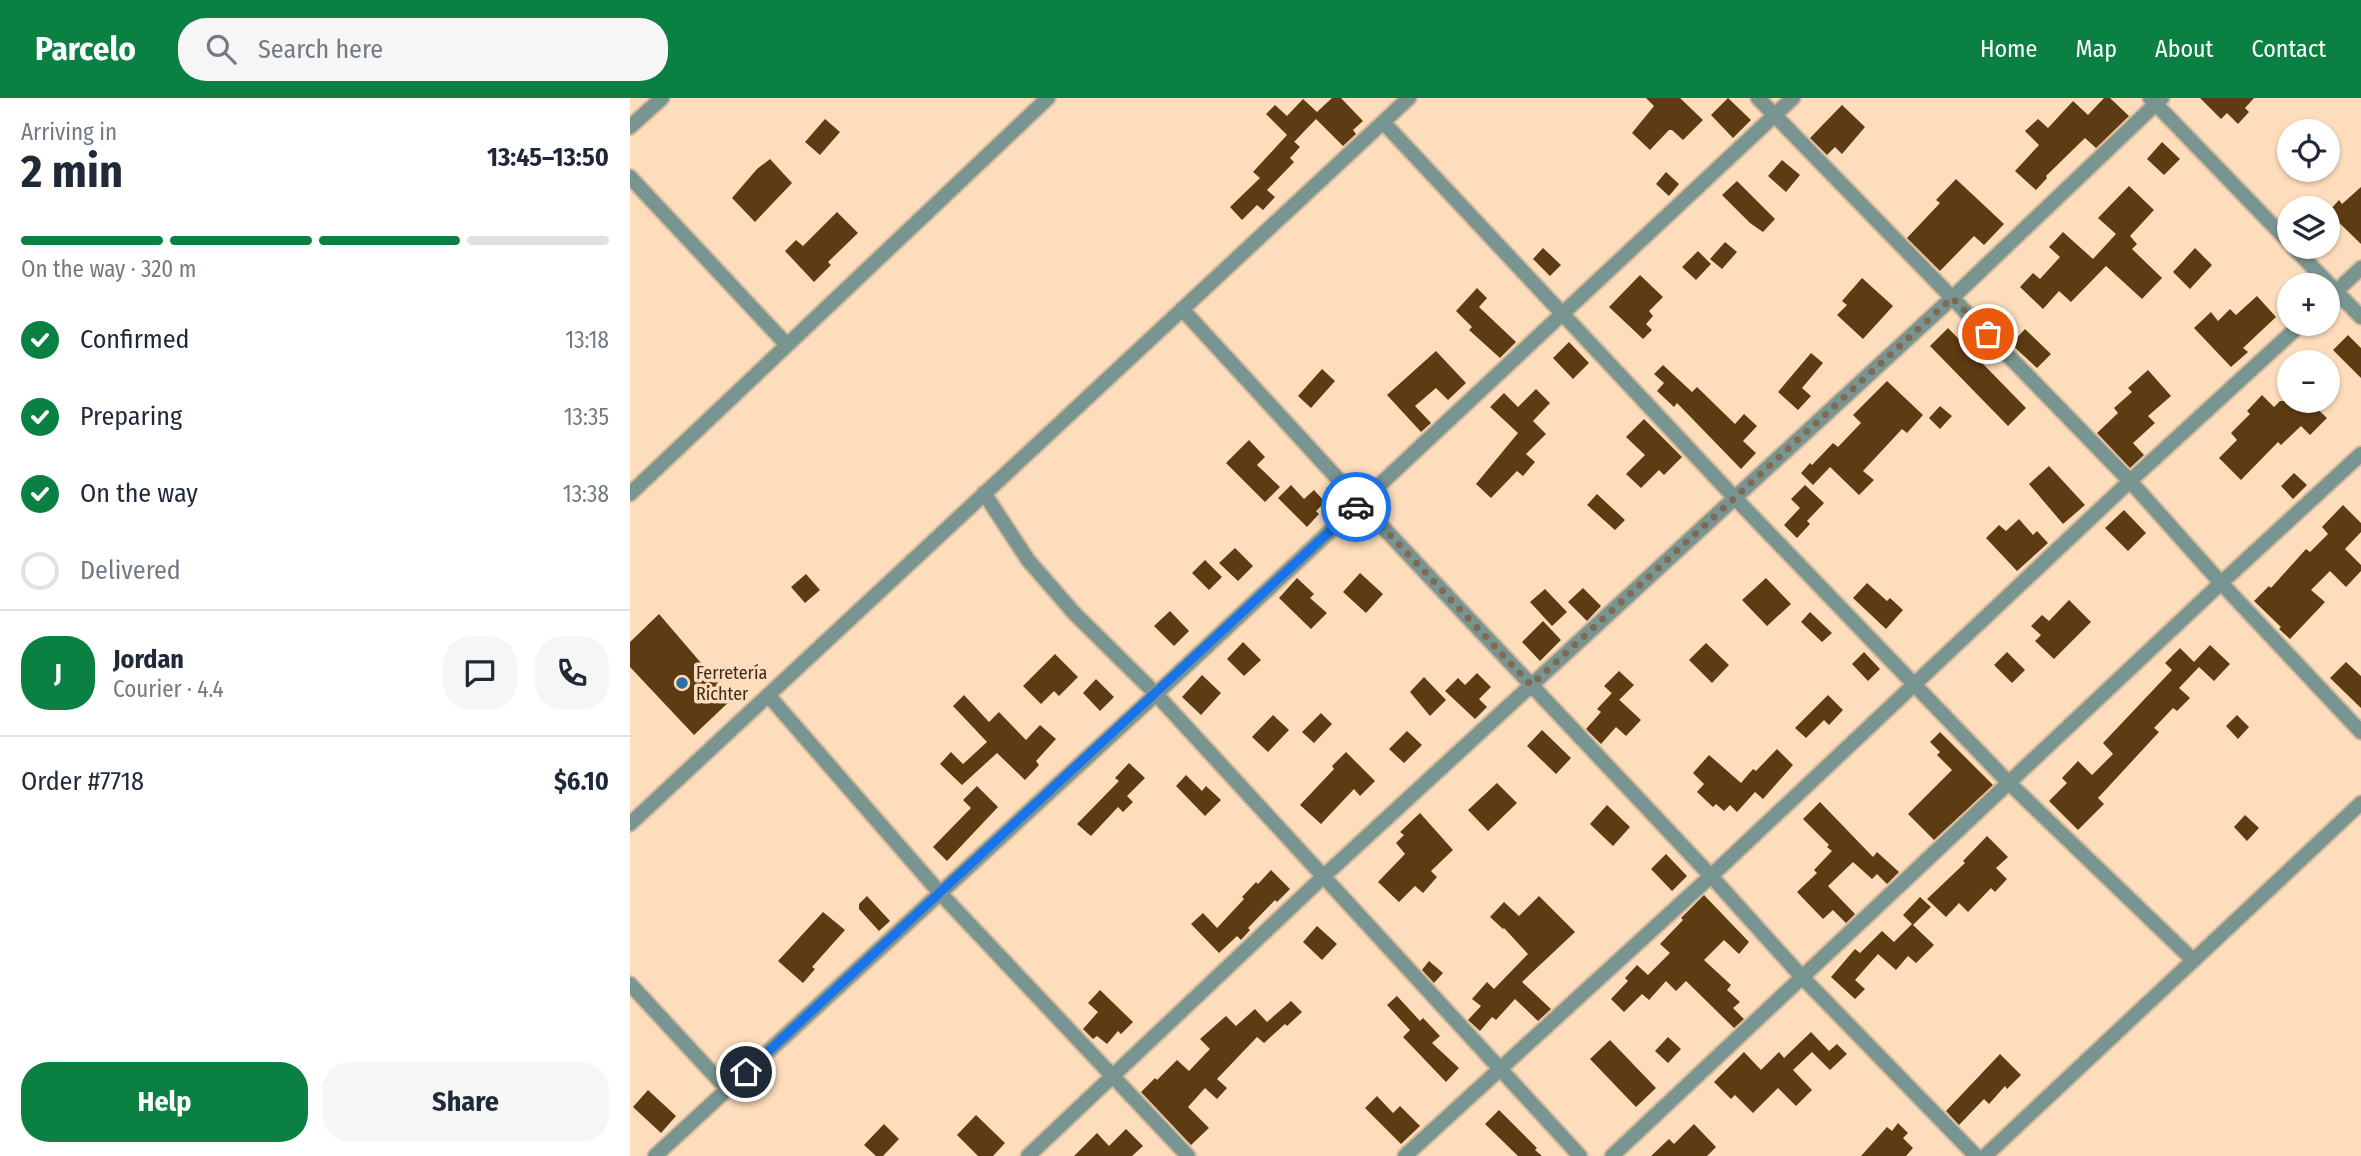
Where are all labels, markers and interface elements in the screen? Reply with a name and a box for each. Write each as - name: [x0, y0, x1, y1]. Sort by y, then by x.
- search box: [178, 18, 668, 81]
- text: Parcelo: [35, 29, 136, 69]
- icon: search: [202, 30, 240, 68]
- text: Search here: [258, 34, 383, 65]
- text: Home: [1980, 35, 2037, 63]
- text: Map: [2075, 35, 2117, 63]
- text: About: [2155, 35, 2213, 63]
- text: Contact: [2251, 35, 2326, 63]
- text: Arriving in: [21, 118, 117, 146]
- map controls: [2277, 119, 2340, 413]
- button: locate: [2277, 119, 2340, 182]
- text: 13:45–13:50: [487, 142, 609, 173]
- text: 2 min: [21, 144, 123, 199]
- button: layers: [2277, 196, 2340, 259]
- text: On the way · 320 m: [21, 255, 196, 283]
- button: +: [2277, 273, 2340, 336]
- pin: [1958, 304, 2018, 364]
- icon: bag: [1969, 315, 2007, 353]
- icon: check: [21, 321, 59, 359]
- text: Confirmed: [80, 324, 190, 355]
- text: 13:18: [565, 326, 609, 354]
- button: −: [2277, 350, 2340, 413]
- icon: check: [21, 398, 59, 436]
- text: Preparing: [80, 401, 182, 432]
- text: 13:35: [564, 403, 609, 431]
- courier: [1321, 472, 1391, 542]
- icon: check: [21, 475, 59, 513]
- text: On the way: [80, 478, 198, 509]
- text: 13:38: [563, 480, 609, 508]
- icon: car: [1337, 488, 1375, 526]
- text: Delivered: [80, 555, 181, 586]
- button: chat: [443, 636, 517, 710]
- button: phone: [535, 636, 609, 710]
- text: Jordan: [113, 644, 184, 675]
- text: J: [54, 658, 62, 689]
- place label: Ferretería Richter: [696, 662, 767, 705]
- text: Courier · 4.4: [113, 675, 224, 703]
- marker: Ferretería Richter: [674, 675, 690, 691]
- text: Order #7718: [21, 766, 144, 797]
- text: $6.10: [554, 766, 609, 797]
- pin: [716, 1042, 776, 1102]
- icon: home: [727, 1053, 765, 1091]
- button: Help: [21, 1062, 308, 1142]
- button: Share: [322, 1062, 609, 1142]

